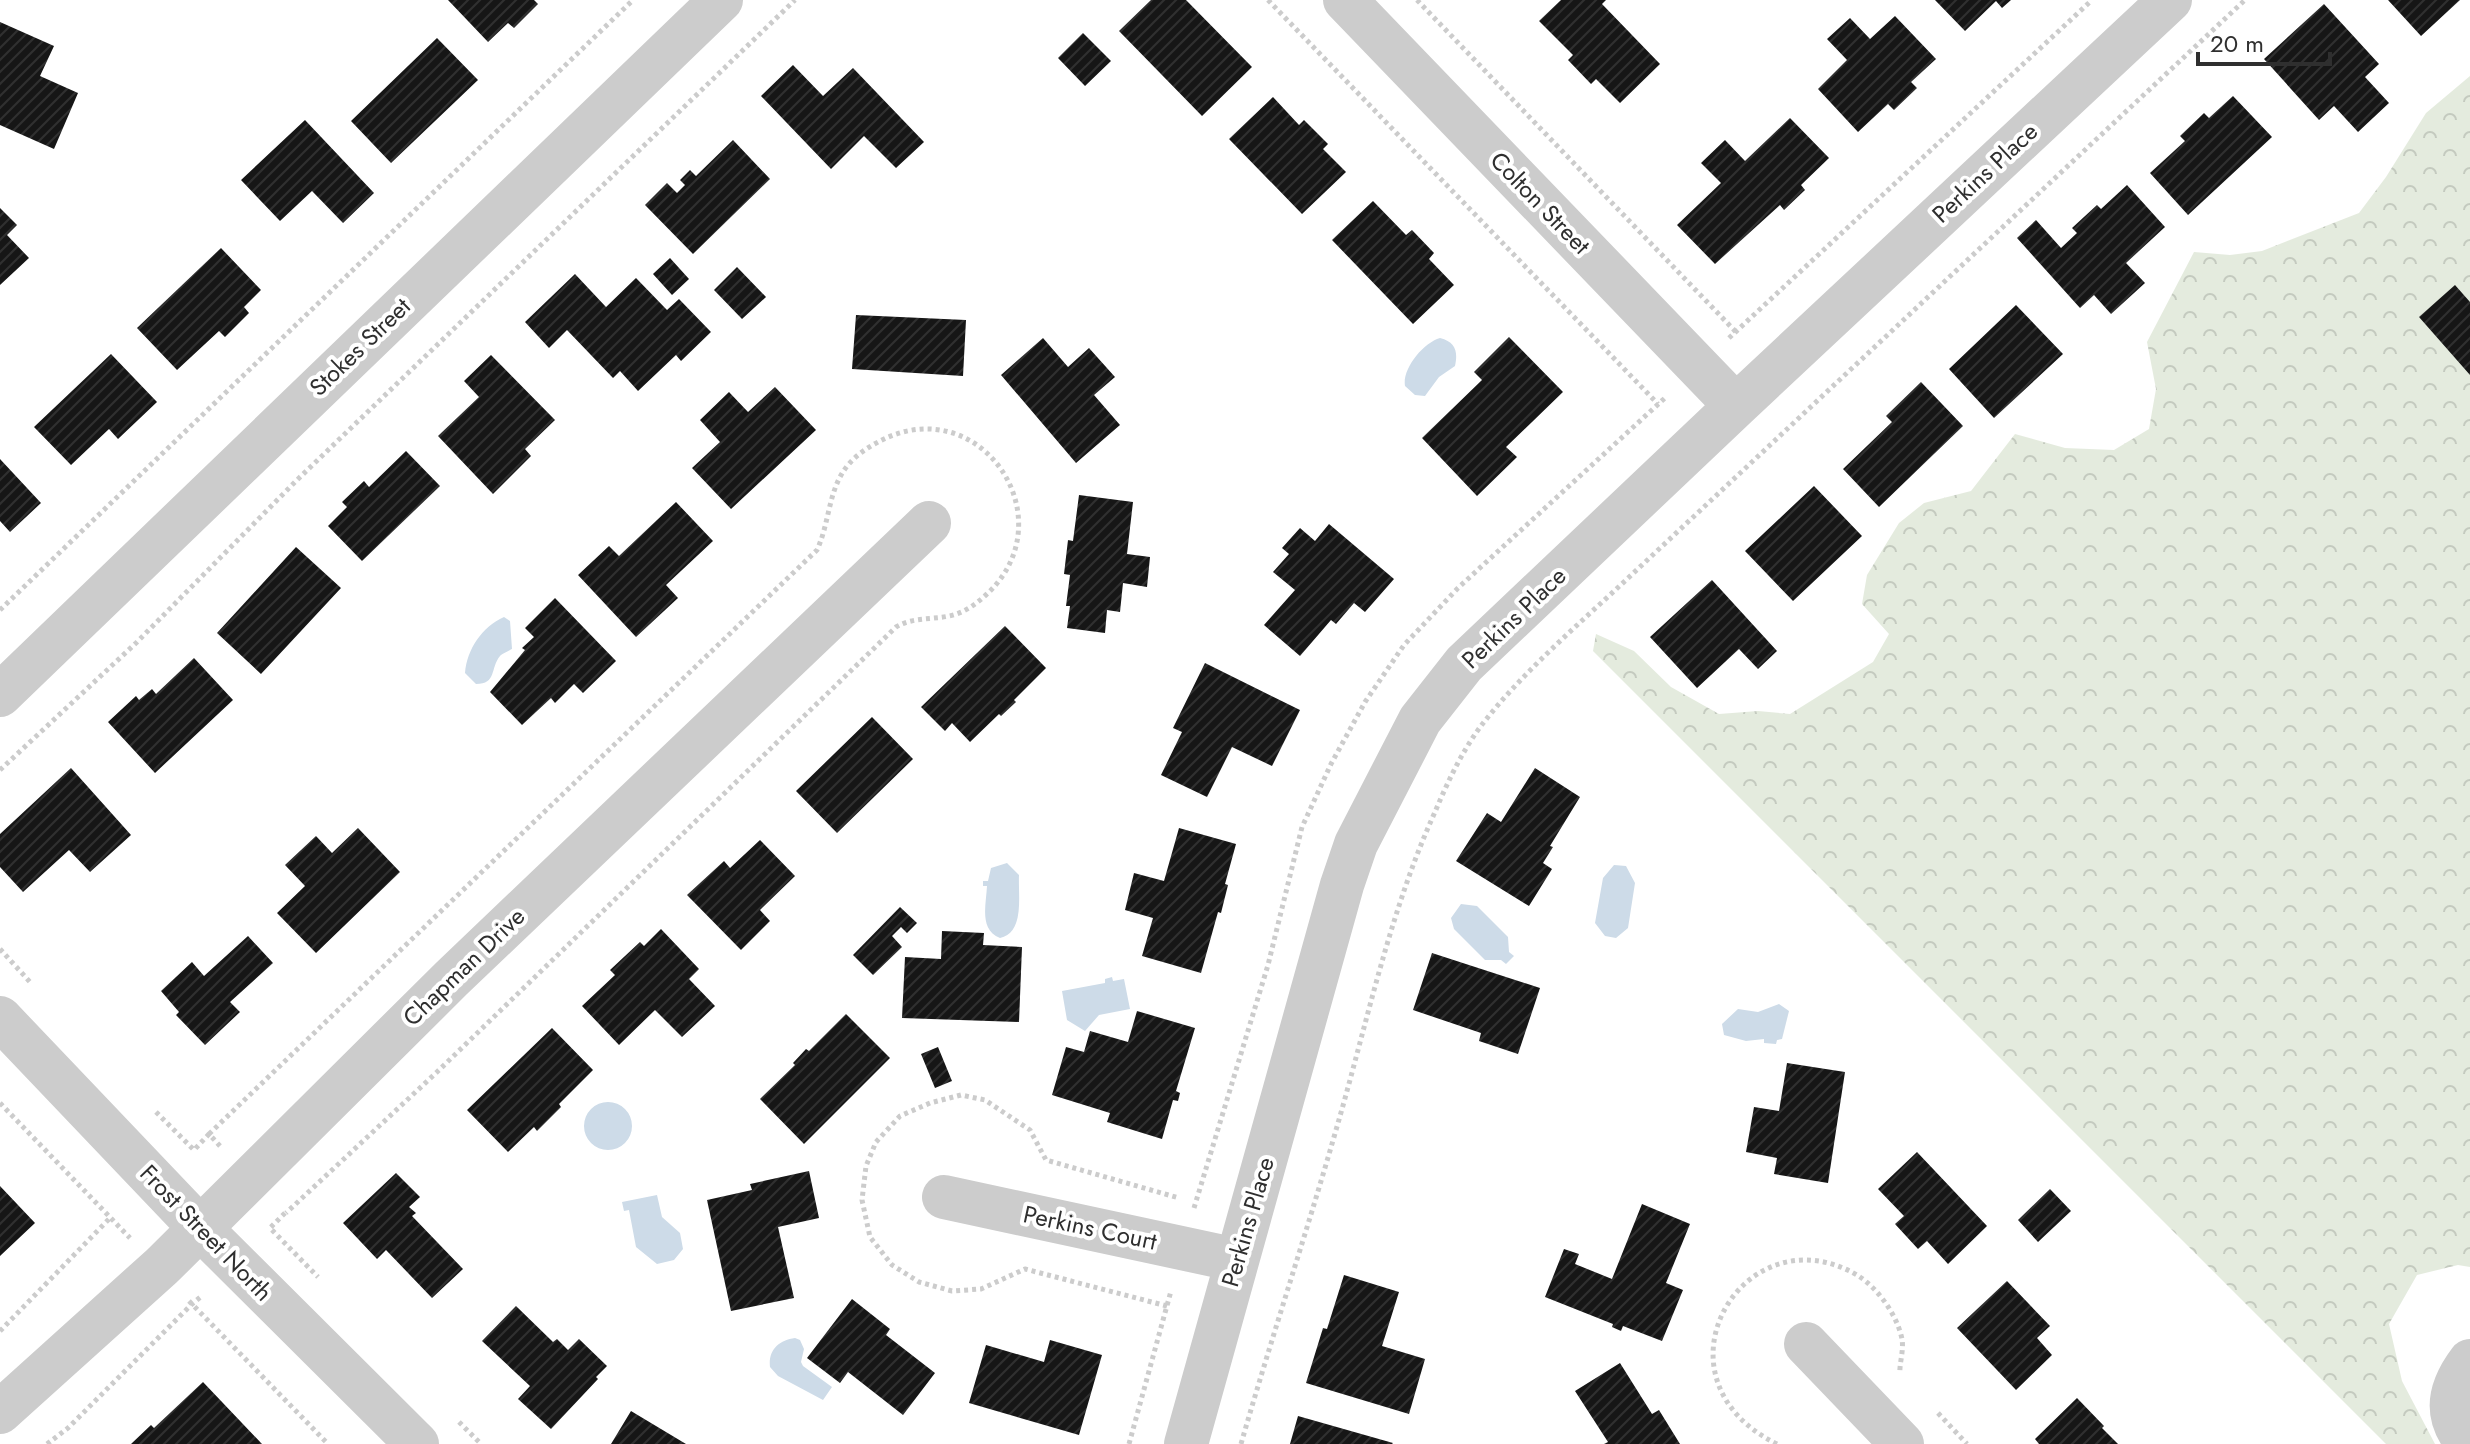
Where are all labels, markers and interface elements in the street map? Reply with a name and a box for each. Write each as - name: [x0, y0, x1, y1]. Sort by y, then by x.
- scale bar: [2198, 16, 2330, 66]
- text: 20 m: [2210, 26, 2264, 61]
- street label: Perkins Place: [1924, 114, 2045, 231]
- street label: Colton Street: [1482, 143, 1599, 262]
- street label: Stokes Street: [301, 289, 418, 404]
- street label: Perkins Place: [1454, 559, 1574, 677]
- street label: Chapman Drive: [395, 899, 533, 1034]
- street label: Perkins Place: [1212, 1153, 1283, 1291]
- street label: Frost Street North: [132, 1157, 281, 1309]
- street label: Perkins Court: [1020, 1196, 1160, 1259]

